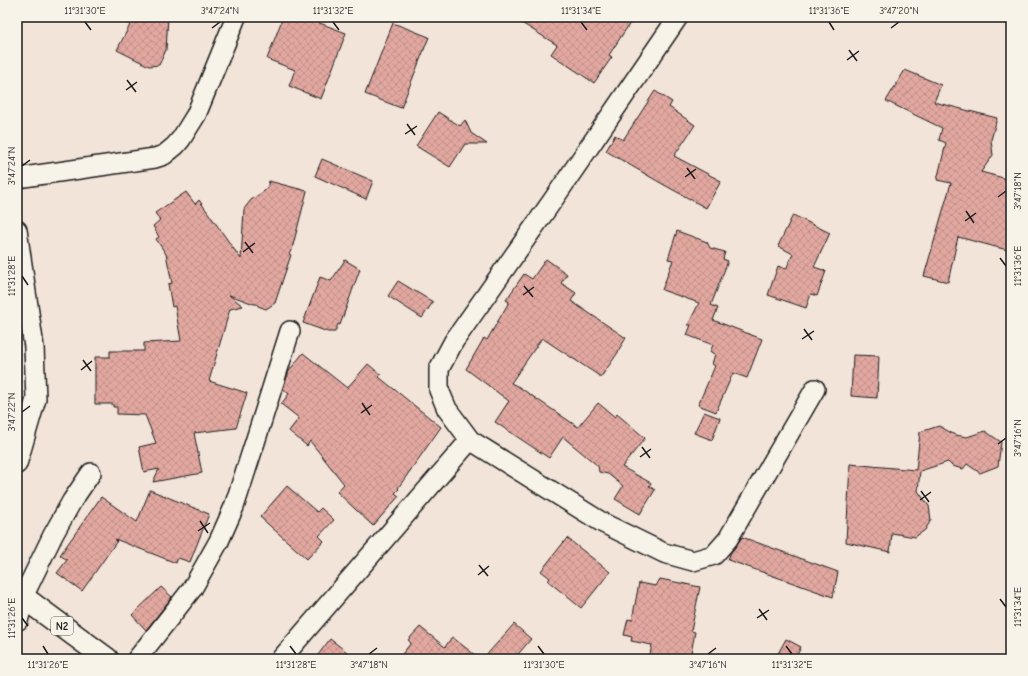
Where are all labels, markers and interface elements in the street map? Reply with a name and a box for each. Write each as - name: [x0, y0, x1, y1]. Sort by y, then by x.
- text: 11°31'30"E: [64, 5, 106, 17]
- text: 3°47'24"N: [201, 5, 239, 17]
- text: 11°31'32"E: [313, 5, 353, 17]
- text: 11°31'34"E: [561, 5, 601, 17]
- text: 11°31'36"E: [809, 5, 849, 17]
- text: 3°47'20"N: [879, 5, 919, 17]
- text: 3°47'24"N: [6, 147, 18, 185]
- text: 3°47'18"N: [1012, 172, 1024, 210]
- text: 11°31'36"E: [1012, 246, 1024, 286]
- text: 11°31'28"E: [6, 256, 18, 296]
- text: 3°47'22"N: [6, 393, 18, 431]
- text: 3°47'16"N: [1012, 419, 1024, 457]
- text: 11°31'34"E: [1012, 587, 1024, 627]
- text: 11°31'26"E: [6, 598, 18, 638]
- road number: N2: [51, 617, 73, 635]
- text: 11°31'26"E: [28, 659, 68, 671]
- text: 11°31'28"E: [276, 659, 316, 671]
- text: 3°47'18"N: [350, 659, 388, 671]
- text: 11°31'30"E: [523, 659, 565, 671]
- text: 3°47'16"N: [689, 659, 727, 671]
- text: 11°31'32"E: [772, 659, 812, 671]

